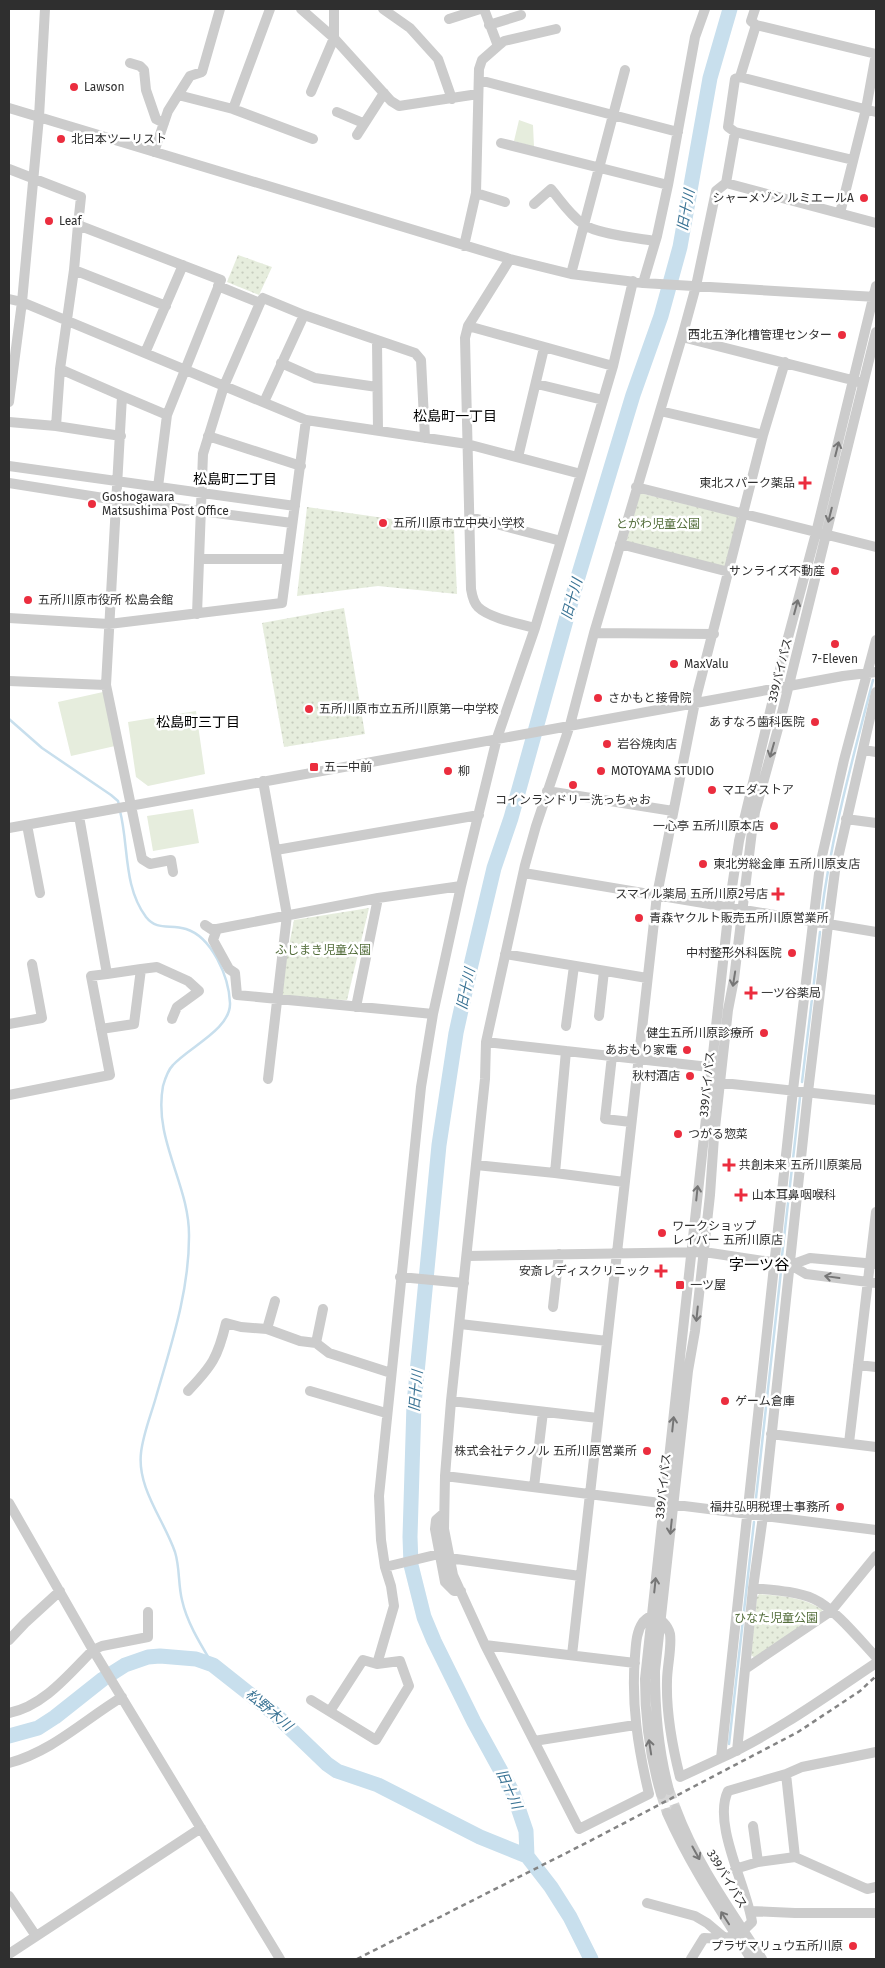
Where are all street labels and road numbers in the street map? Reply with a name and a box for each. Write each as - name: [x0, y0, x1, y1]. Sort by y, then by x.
- street label: 339バイパス: [765, 636, 795, 704]
- street label: 339バイパス: [697, 1050, 717, 1118]
- street label: 339バイパス: [653, 1452, 673, 1520]
- street label: 339バイパス: [704, 1847, 750, 1911]

